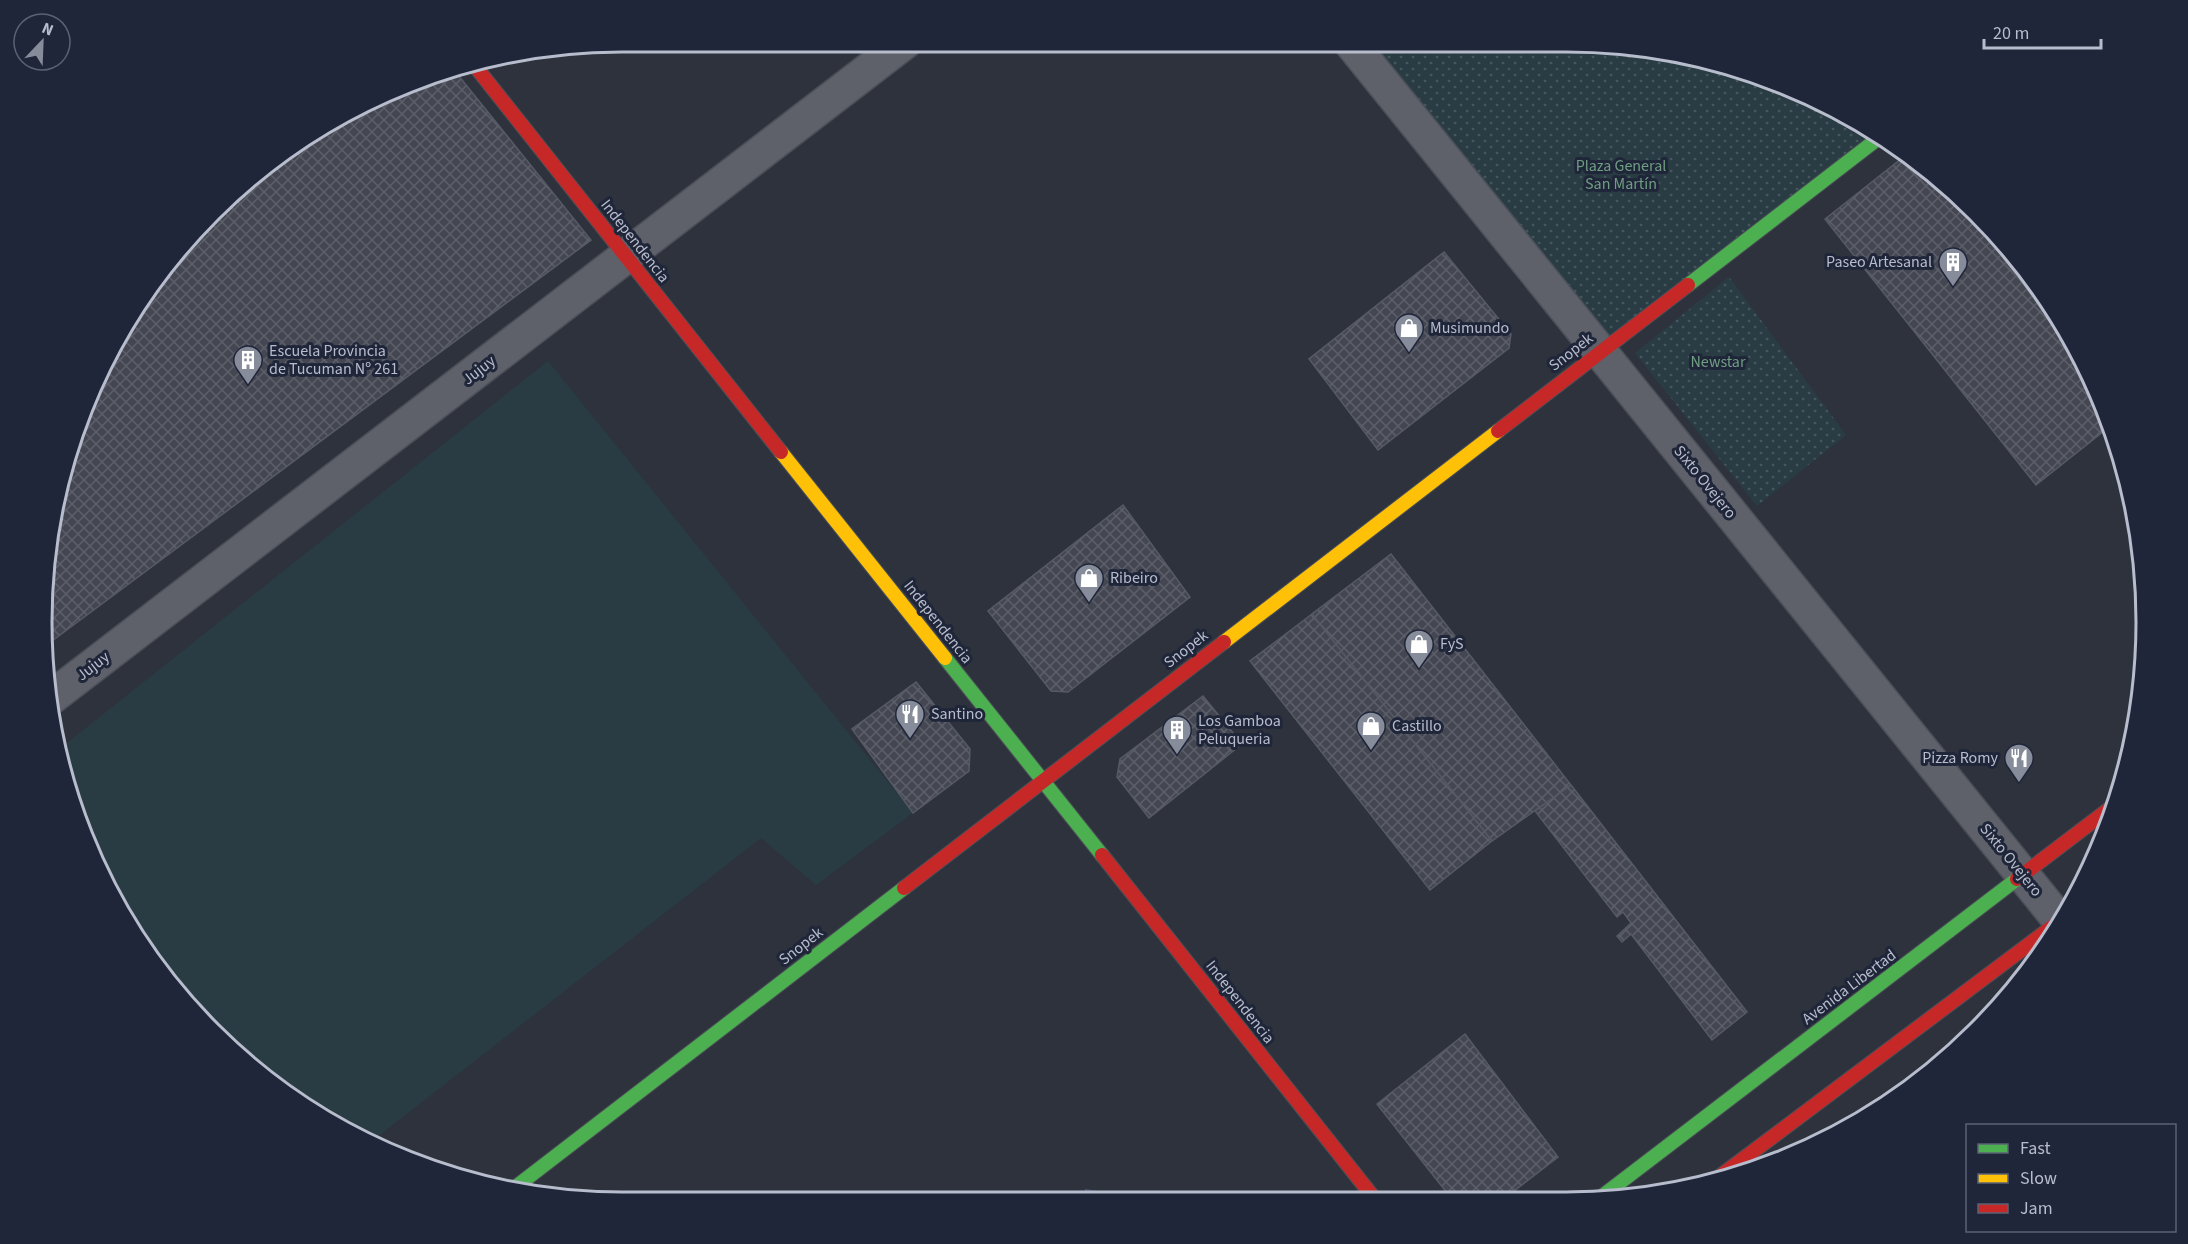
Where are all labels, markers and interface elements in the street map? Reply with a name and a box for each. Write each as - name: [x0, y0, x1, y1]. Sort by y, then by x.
- north arrow: [12, 12, 72, 72]
- scale bar: [1984, 12, 2101, 50]
- text: N: [38, 17, 57, 41]
- text: 20 m: [1993, 21, 2029, 46]
- park label: Plaza General San Martín: [1576, 155, 1666, 195]
- street label: Independencia: [595, 195, 675, 287]
- building icon: Paseo Artesanal: [1937, 246, 1969, 288]
- place label: Paseo Artesanal: [1826, 251, 1932, 273]
- shop icon: Musimundo: [1393, 312, 1425, 354]
- place label: Musimundo: [1430, 317, 1509, 339]
- street label: Snopek: [1544, 328, 1598, 376]
- place label: Escuela Provincia de Tucuman Nº 261: [269, 340, 398, 380]
- building icon: Escuela Provincia de Tucuman Nº 261: [232, 344, 264, 386]
- street label: Jujuy: [458, 350, 501, 390]
- park label: Newstar: [1691, 351, 1746, 373]
- street label: Sixto Ovejero: [1669, 441, 1741, 523]
- shop icon: Ribeiro: [1073, 562, 1105, 604]
- place label: Ribeiro: [1110, 567, 1158, 589]
- street label: Independencia: [898, 576, 978, 668]
- street label: Snopek: [1159, 625, 1213, 673]
- shop icon: FyS: [1403, 628, 1435, 670]
- place label: FyS: [1440, 633, 1464, 655]
- street label: Jujuy: [72, 646, 115, 686]
- restaurant icon: Santino: [894, 698, 926, 740]
- place label: Santino: [931, 703, 983, 725]
- place label: Los Gamboa Peluqueria: [1198, 710, 1281, 750]
- shop icon: Castillo: [1355, 710, 1387, 752]
- building icon: Los Gamboa Peluqueria: [1161, 714, 1193, 756]
- place label: Castillo: [1392, 715, 1442, 737]
- restaurant icon: Pizza Romy: [2003, 742, 2035, 784]
- place label: Pizza Romy: [1922, 747, 1999, 769]
- street label: Sixto Ovejero: [1975, 819, 2047, 901]
- street label: Snopek: [774, 922, 828, 970]
- street label: Avenida Libertad: [1797, 944, 1901, 1030]
- street label: Independencia: [1200, 956, 1280, 1048]
- legend: [1966, 1124, 2176, 1232]
- text: Fast: [2020, 1136, 2051, 1161]
- text: Slow: [2020, 1166, 2057, 1191]
- text: Jam: [2020, 1196, 2053, 1221]

